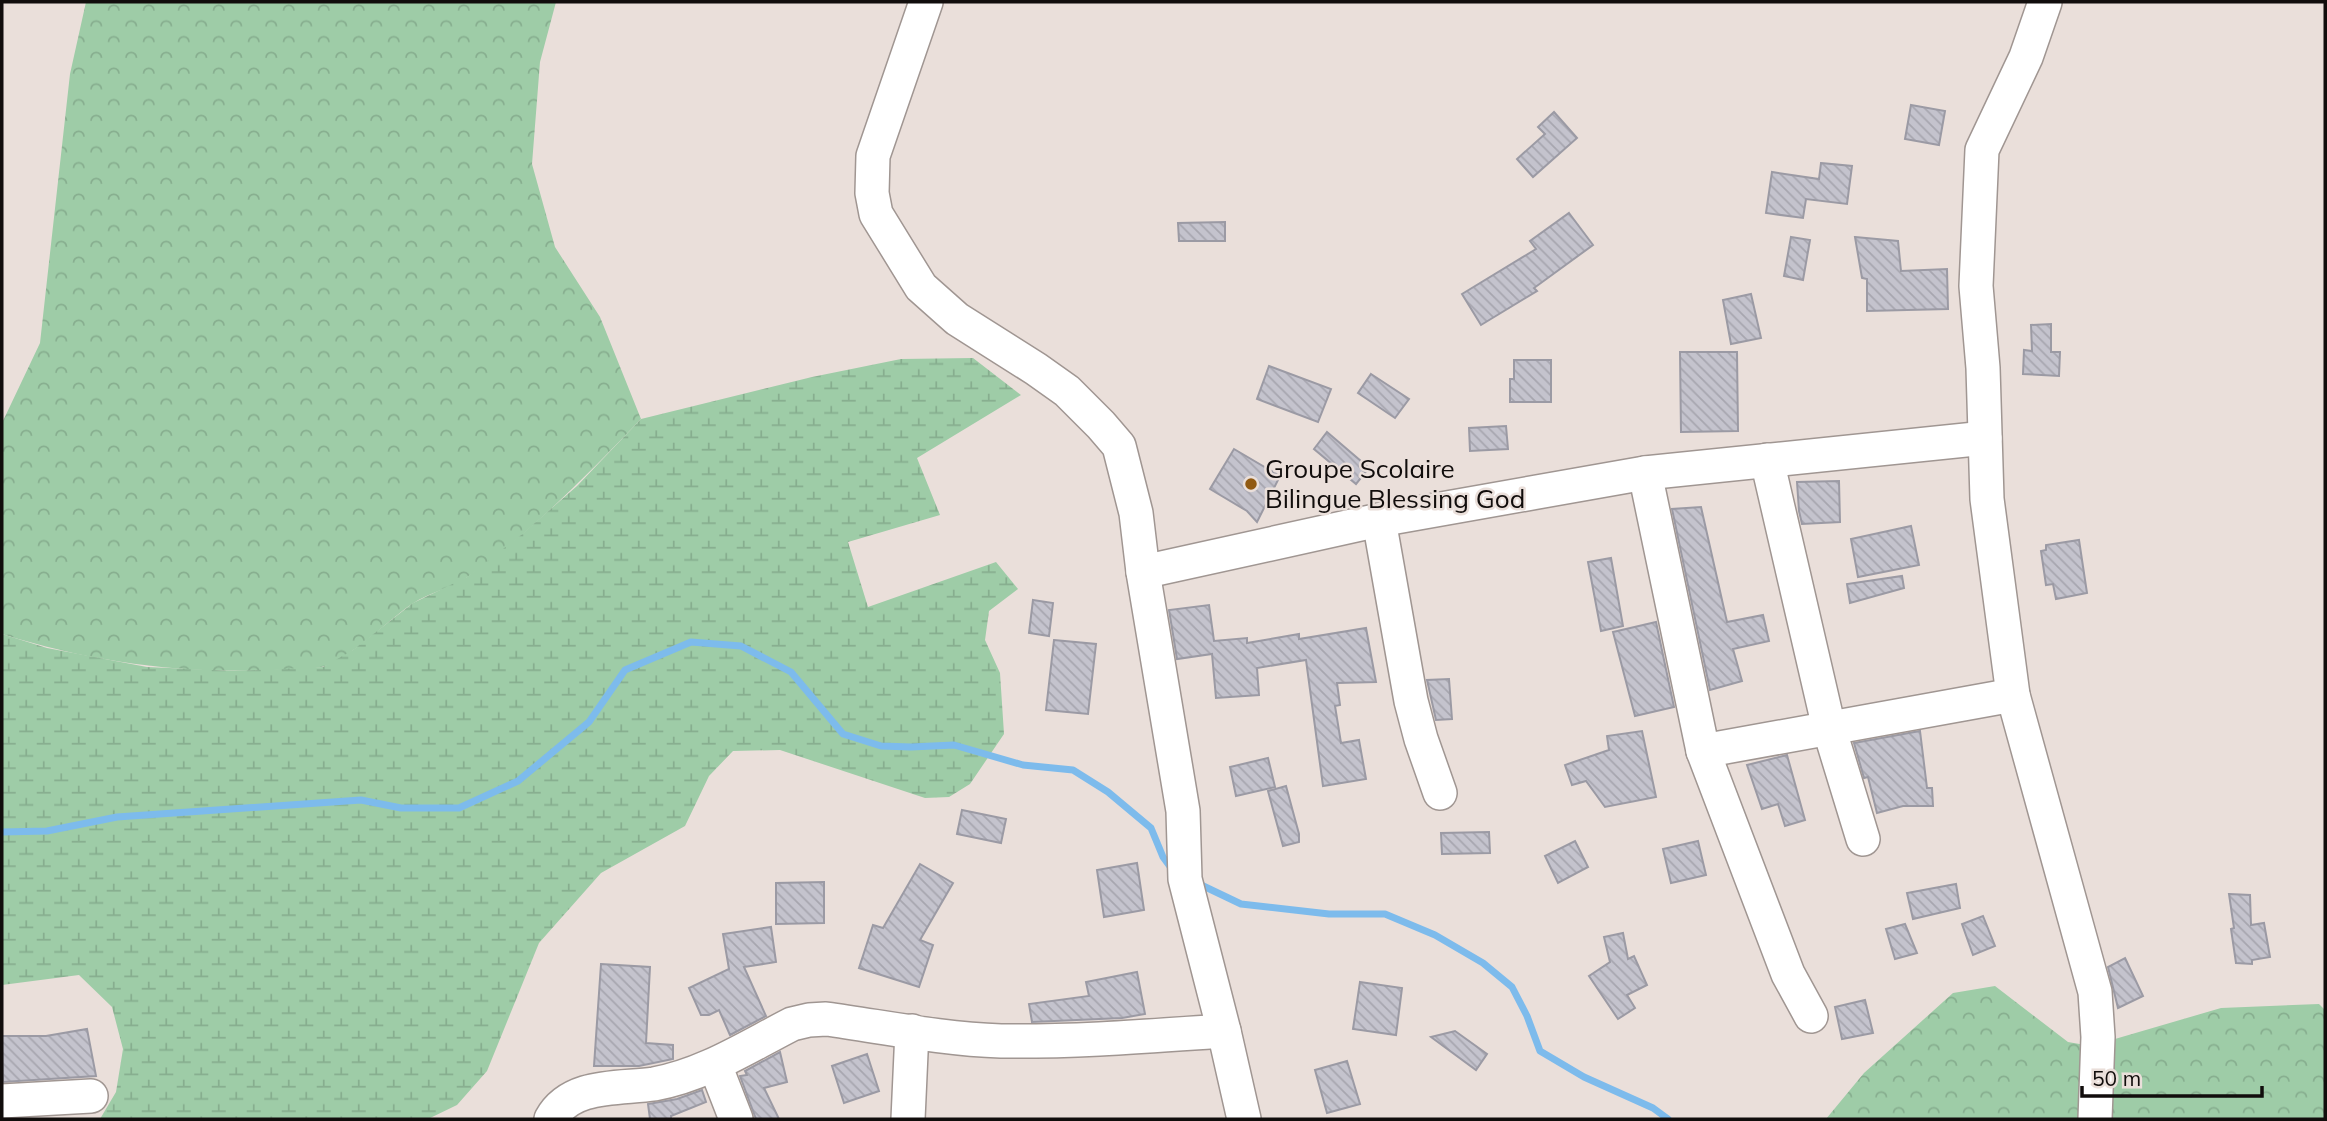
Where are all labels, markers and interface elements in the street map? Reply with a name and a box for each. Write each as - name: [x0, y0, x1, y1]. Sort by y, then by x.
- place label: Groupe Scolaire Bilingue Blessing God: [1265, 452, 1525, 515]
- marker: Groupe Scolaire Bilingue Blessing God: [1243, 476, 1259, 492]
- scale bar: [2082, 1054, 2262, 1098]
- text: 50 m: [2092, 1065, 2141, 1091]

